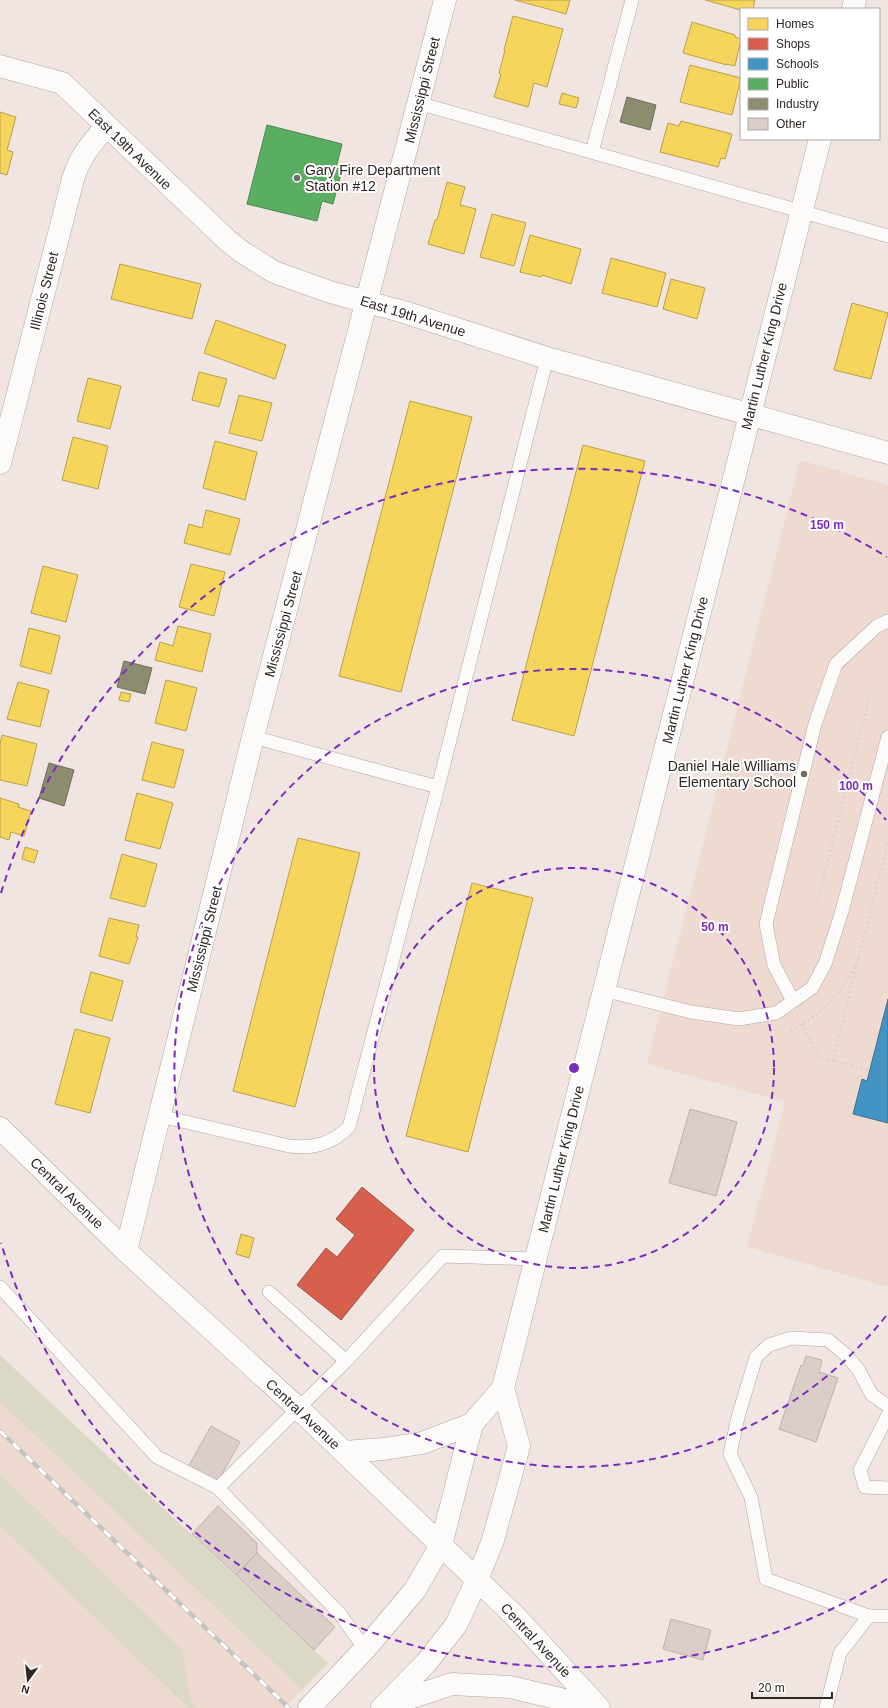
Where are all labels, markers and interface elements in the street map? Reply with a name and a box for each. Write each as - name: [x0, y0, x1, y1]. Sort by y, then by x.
- legend: [740, 8, 880, 140]
- text: Homes: [776, 17, 814, 31]
- street label: Mississippi Street: [401, 35, 443, 145]
- text: Shops: [776, 37, 810, 51]
- text: Schools: [776, 57, 819, 71]
- text: Public: [776, 77, 809, 91]
- text: Industry: [776, 97, 819, 111]
- street label: East 19th Avenue: [85, 105, 175, 193]
- text: Other: [776, 117, 806, 131]
- place label: Gary Fire Department Station #12: [305, 162, 440, 194]
- marker: Gary Fire Department Station #12: [292, 173, 302, 183]
- street label: Illinois Street: [27, 250, 61, 332]
- street label: Martin Luther King Drive: [738, 281, 790, 431]
- street label: East 19th Avenue: [358, 292, 468, 340]
- text: 150 m: [810, 518, 844, 532]
- street label: Mississippi Street: [261, 569, 305, 679]
- street label: Martin Luther King Drive: [659, 595, 711, 745]
- place label: Daniel Hale Williams Elementary School: [668, 758, 796, 790]
- marker: Daniel Hale Williams Elementary School: [799, 769, 809, 779]
- text: 100 m: [839, 779, 873, 793]
- street label: Mississippi Street: [183, 884, 225, 994]
- text: 50 m: [701, 920, 729, 934]
- centre of rings: [567, 1061, 581, 1075]
- street label: Martin Luther King Drive: [535, 1084, 587, 1234]
- street label: Central Avenue: [27, 1154, 107, 1232]
- street label: Central Avenue: [263, 1376, 344, 1453]
- street label: Central Avenue: [498, 1600, 575, 1681]
- north arrow: [8, 1660, 48, 1700]
- scale bar: [752, 1674, 832, 1700]
- text: 20 m: [758, 1681, 785, 1695]
- text: N: [20, 1683, 31, 1696]

